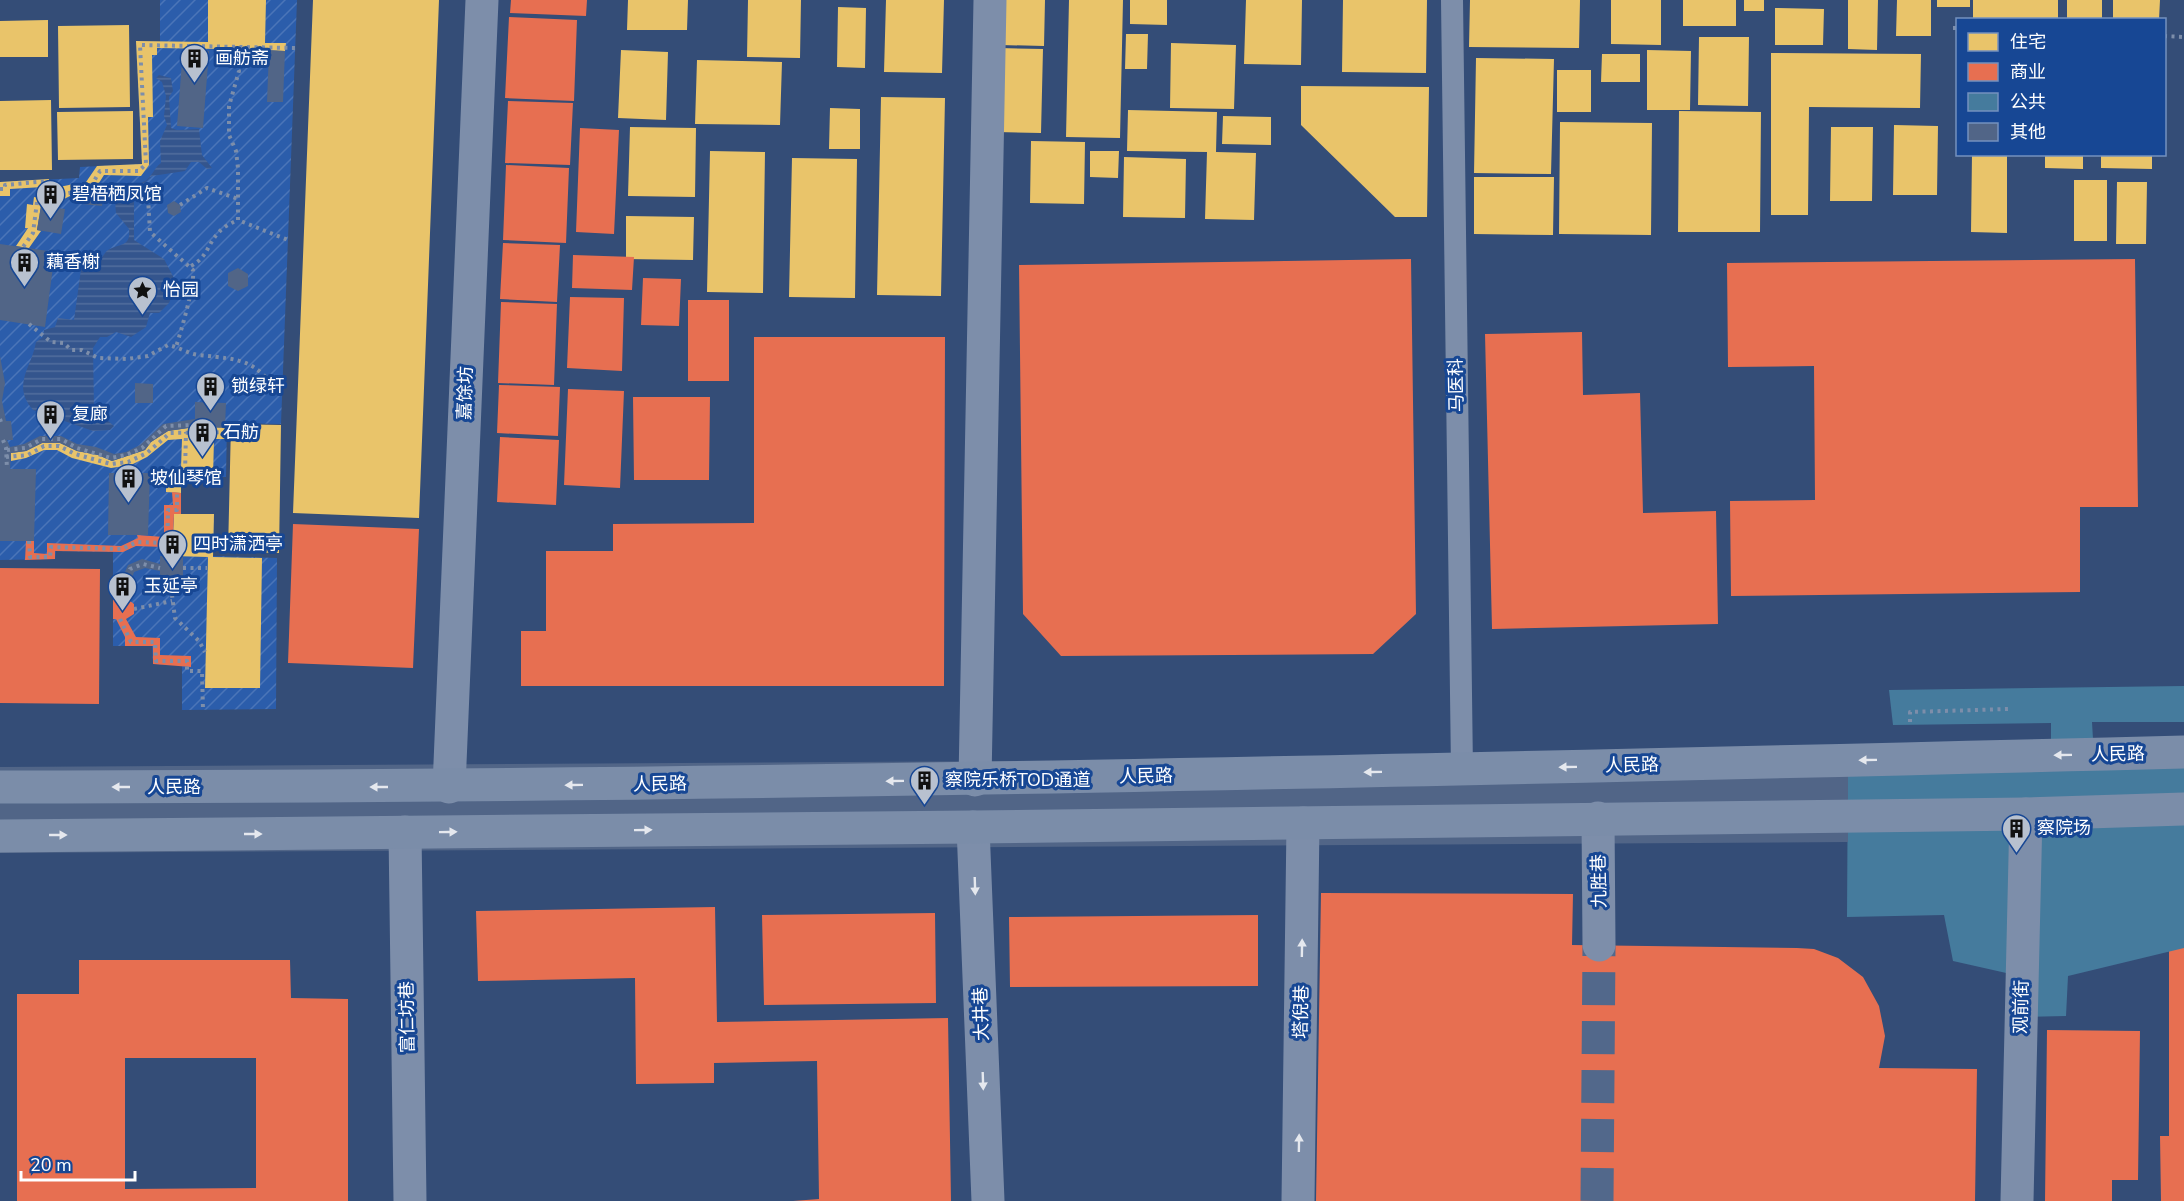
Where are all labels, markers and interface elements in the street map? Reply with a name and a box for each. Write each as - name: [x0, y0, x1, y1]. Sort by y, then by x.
- legend: [1956, 18, 2166, 156]
- text: 住宅: [2010, 30, 2046, 54]
- building icon: 画舫斋: [178, 42, 210, 84]
- place label: 画舫斋: [215, 46, 269, 70]
- text: 商业: [2010, 60, 2046, 84]
- text: 公共: [2010, 90, 2046, 114]
- text: 其他: [2010, 120, 2046, 144]
- building icon: 碧梧栖凤馆: [35, 178, 67, 220]
- place label: 碧梧栖凤馆: [72, 182, 162, 206]
- building icon: 藕香榭: [9, 246, 41, 288]
- place label: 藕香榭: [46, 250, 100, 274]
- place icon: 怡园: [126, 274, 158, 316]
- place label: 怡园: [163, 278, 199, 302]
- street label: 马医科: [1444, 358, 1468, 412]
- street label: 嘉馀坊: [452, 366, 478, 420]
- building icon: 锁绿轩: [194, 370, 226, 412]
- place label: 锁绿轩: [231, 374, 285, 398]
- building icon: 复廊: [35, 398, 67, 440]
- place label: 复廊: [72, 402, 108, 426]
- building icon: 石舫: [186, 416, 218, 458]
- place label: 石舫: [223, 420, 259, 444]
- building icon: 坡仙琴馆: [113, 462, 145, 504]
- place label: 坡仙琴馆: [150, 466, 222, 490]
- building icon: 四时潇洒亭: [156, 528, 188, 570]
- place label: 四时潇洒亭: [193, 532, 283, 556]
- building icon: 玉延亭: [107, 570, 139, 612]
- place label: 玉延亭: [144, 574, 198, 598]
- street label: 人民路: [2091, 742, 2145, 766]
- one-way arrow: [2053, 750, 2072, 760]
- street label: 人民路: [1605, 753, 1659, 777]
- one-way arrow: [1858, 755, 1877, 765]
- one-way arrow: [1558, 762, 1577, 772]
- building icon: 察院乐桥TOD通道: [908, 764, 940, 806]
- street label: 人民路: [1119, 764, 1173, 788]
- one-way arrow: [1363, 767, 1382, 776]
- place label: 察院乐桥TOD通道: [945, 768, 1090, 792]
- street label: 人民路: [633, 772, 687, 796]
- street label: 人民路: [147, 775, 201, 799]
- one-way arrow: [886, 776, 905, 786]
- one-way arrow: [565, 780, 584, 790]
- one-way arrow: [112, 782, 131, 792]
- one-way arrow: [370, 782, 389, 792]
- building icon: 察院场: [2000, 812, 2032, 854]
- place label: 察院场: [2037, 816, 2091, 840]
- one-way arrow: [634, 825, 653, 835]
- one-way arrow: [439, 827, 458, 837]
- one-way arrow: [244, 829, 263, 839]
- one-way arrow: [49, 831, 68, 840]
- street label: 九胜巷: [1587, 854, 1611, 908]
- one-way arrow: [971, 876, 980, 895]
- one-way arrow: [1297, 938, 1306, 957]
- street label: 观前街: [2009, 980, 2033, 1034]
- street label: 富仁坊巷: [394, 981, 420, 1053]
- street label: 塔倪巷: [1289, 985, 1313, 1039]
- street label: 大井巷: [968, 987, 994, 1041]
- one-way arrow: [979, 1071, 988, 1090]
- one-way arrow: [1294, 1133, 1304, 1152]
- scale bar: [21, 1144, 135, 1182]
- text: 20 m: [30, 1153, 72, 1177]

